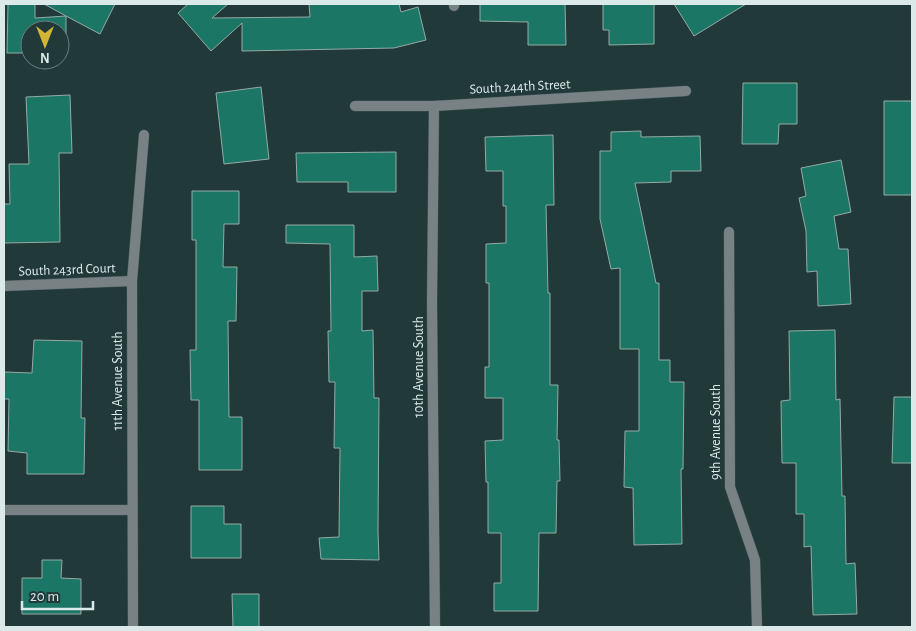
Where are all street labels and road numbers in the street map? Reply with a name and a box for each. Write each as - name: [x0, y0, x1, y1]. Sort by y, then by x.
- street label: South 244th Street: [469, 77, 571, 97]
- street label: South 243rd Court: [18, 261, 116, 279]
- street label: 10th Avenue South: [412, 316, 426, 418]
- street label: 11th Avenue South: [111, 332, 125, 430]
- street label: 9th Avenue South: [709, 384, 723, 480]

